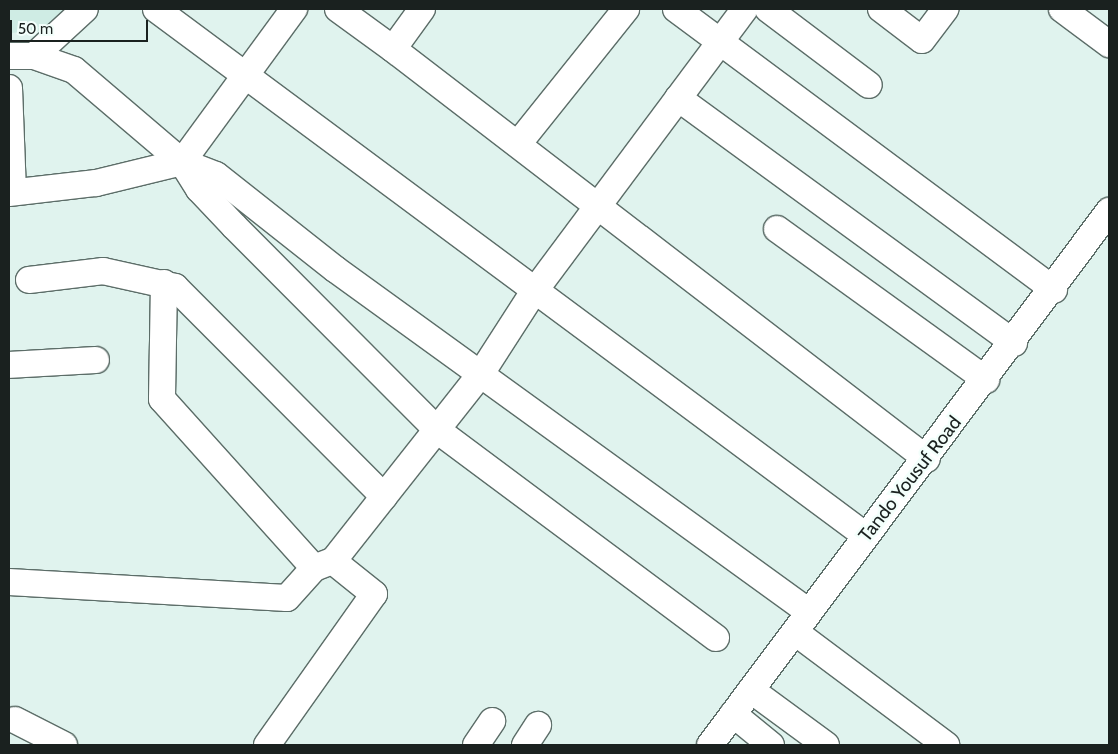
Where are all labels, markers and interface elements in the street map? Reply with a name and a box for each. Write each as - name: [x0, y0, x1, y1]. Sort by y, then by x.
- scale bar: [12, 10, 150, 42]
- text: 50 m: [18, 20, 53, 38]
- street label: Tando Yousuf Road: [854, 412, 966, 546]

